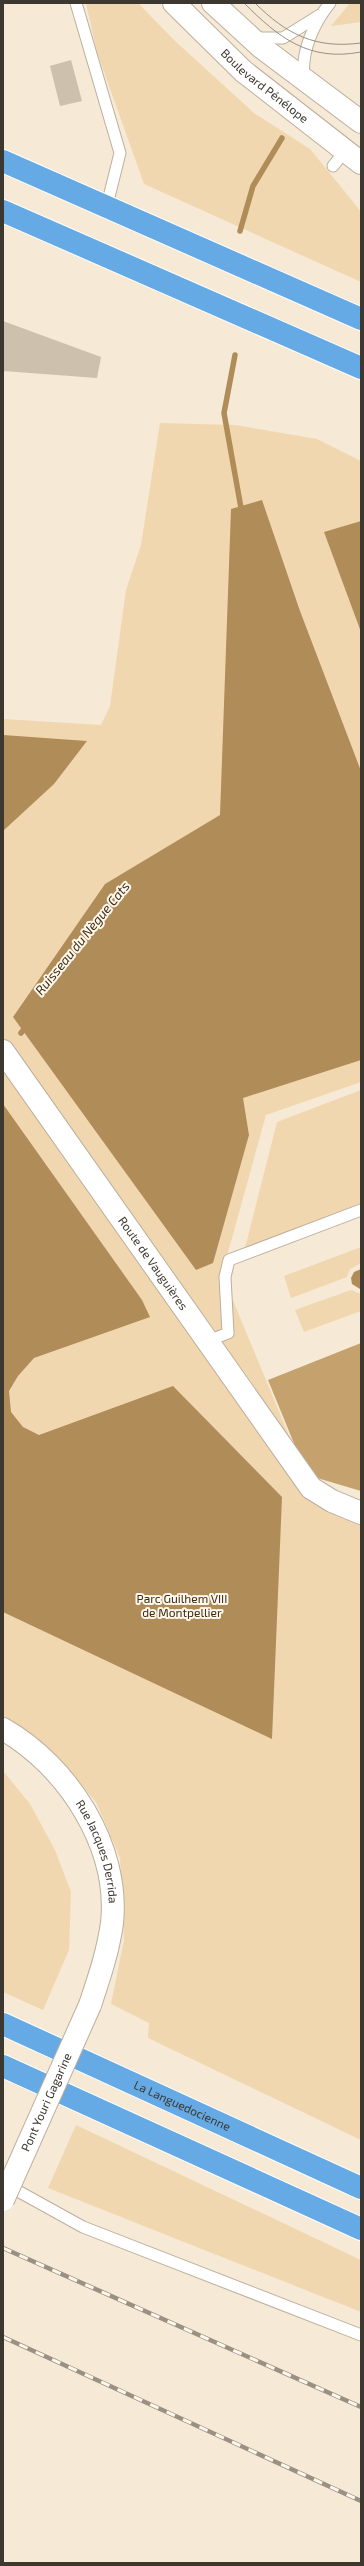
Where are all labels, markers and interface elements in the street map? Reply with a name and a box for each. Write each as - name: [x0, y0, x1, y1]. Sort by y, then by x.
- street label: Boulevard Pénélope: [219, 45, 312, 125]
- water label: Ruisseau du Nègue Cats: [31, 878, 133, 998]
- street label: Route de Vauguières: [116, 1214, 191, 1312]
- park label: Parc Guilhem VIII de Montpellier: [137, 1591, 227, 1619]
- street label: Rue Jacques Derrida: [74, 1797, 121, 1904]
- street label: Pont Youri Gagarine: [18, 2050, 74, 2153]
- street label: La Languedocienne: [132, 2077, 233, 2133]

